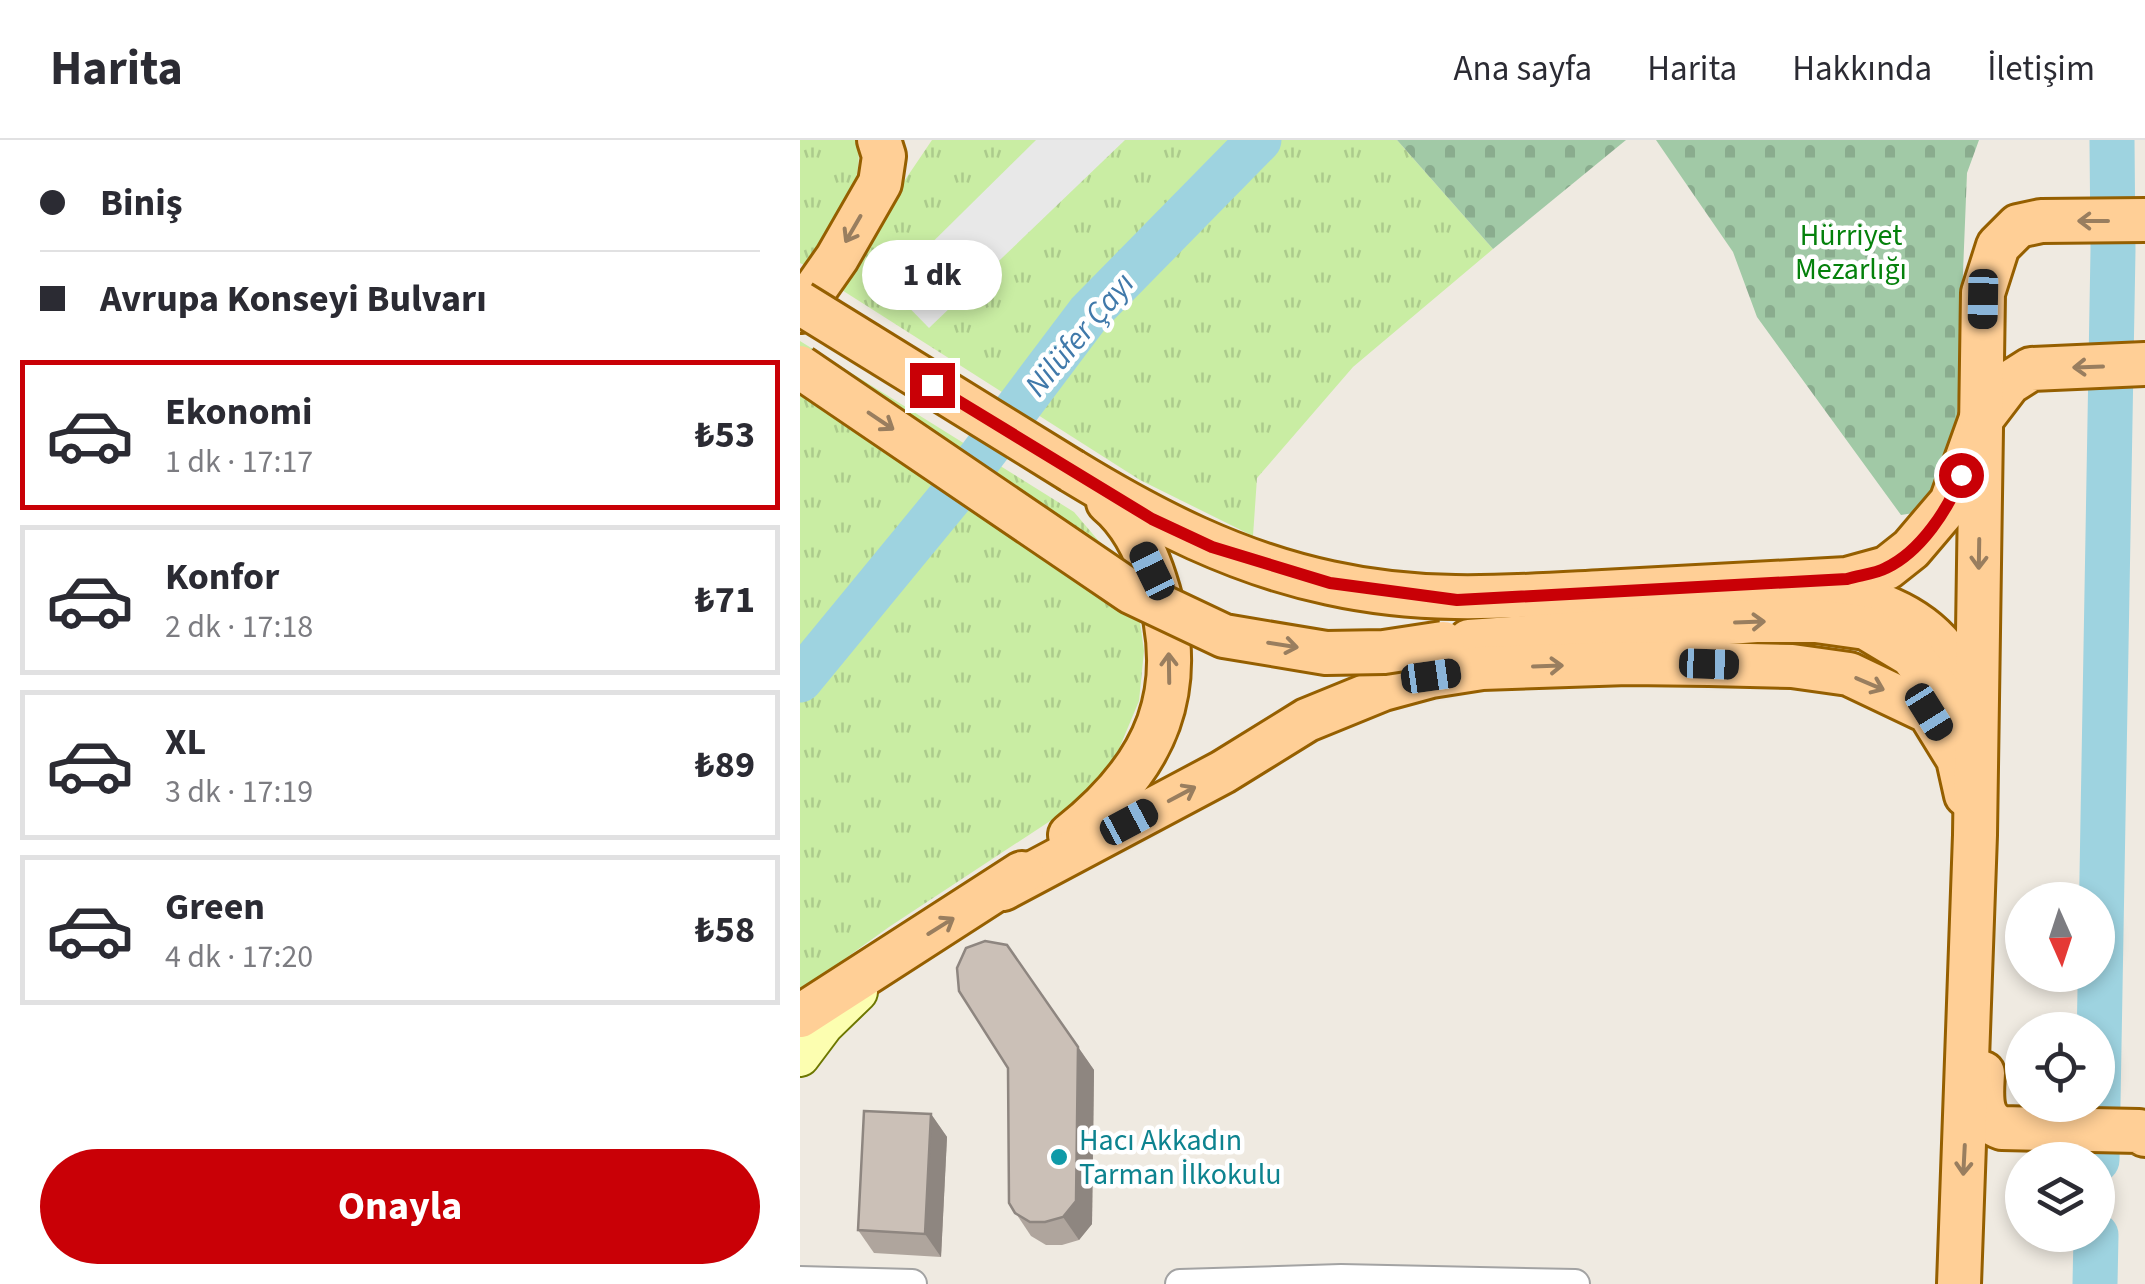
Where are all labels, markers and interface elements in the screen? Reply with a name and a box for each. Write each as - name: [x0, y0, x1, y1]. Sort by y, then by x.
- text: Harita: [50, 35, 183, 103]
- text: Ana sayfa: [1454, 44, 1592, 94]
- text: Harita: [1647, 44, 1737, 94]
- text: Hakkında: [1792, 44, 1932, 94]
- text: İletişim: [1987, 44, 2095, 94]
- text: Biniş: [100, 176, 183, 230]
- one-way arrow: [2077, 212, 2110, 230]
- park label: Hürriyet Mezarlığı: [1795, 214, 1907, 291]
- one-way arrow: [843, 215, 863, 243]
- callout: 1 dk: [862, 240, 1002, 310]
- text: 1 dk: [902, 252, 962, 298]
- water label: Nilüfer Çayı: [1014, 262, 1146, 407]
- car: [1967, 269, 1999, 329]
- text: Avrupa Konseyi Bulvarı: [100, 272, 487, 326]
- one-way arrow: [2072, 358, 2104, 377]
- route end: [910, 363, 955, 408]
- text: Ekonomi: [165, 385, 313, 439]
- icon: car: [45, 390, 135, 480]
- text: ₺53: [695, 408, 755, 462]
- one-way arrow: [867, 410, 895, 431]
- text: 1 dk · 17:17: [165, 439, 313, 485]
- route start: [1939, 453, 1984, 498]
- car: [1125, 537, 1179, 605]
- one-way arrow: [1969, 537, 1988, 569]
- text: Konfor: [165, 550, 279, 604]
- icon: car: [45, 555, 135, 645]
- text: ₺71: [695, 573, 755, 627]
- text: 2 dk · 17:18: [165, 604, 313, 650]
- one-way arrow: [1734, 612, 1766, 631]
- one-way arrow: [1266, 637, 1298, 655]
- car: [1678, 648, 1740, 680]
- one-way arrow: [1160, 652, 1179, 684]
- one-way arrow: [1531, 656, 1564, 675]
- car: [1399, 657, 1463, 695]
- one-way arrow: [1854, 676, 1885, 694]
- car: [1900, 679, 1958, 745]
- text: XL: [165, 715, 206, 769]
- icon: car: [45, 720, 135, 810]
- text: ₺89: [695, 738, 755, 792]
- text: 3 dk · 17:19: [165, 769, 313, 815]
- one-way arrow: [1166, 784, 1196, 803]
- car: [1095, 795, 1163, 849]
- text: Green: [165, 880, 265, 934]
- north arrow: [2005, 882, 2115, 992]
- map controls: [2005, 882, 2115, 1252]
- icon: car: [45, 885, 135, 975]
- text: ₺58: [695, 903, 755, 957]
- one-way arrow: [926, 916, 955, 936]
- text: 4 dk · 17:20: [165, 934, 313, 980]
- button: locate: [2005, 1012, 2115, 1122]
- place label: Hacı Akkadın Tarman İlkokulu: [1079, 1119, 1282, 1196]
- button: layers: [2005, 1142, 2115, 1252]
- one-way arrow: [1954, 1143, 1973, 1175]
- marker: Hacı Akkadın Tarman İlkokulu: [1048, 1146, 1070, 1168]
- button: Onayla: [40, 1149, 760, 1264]

